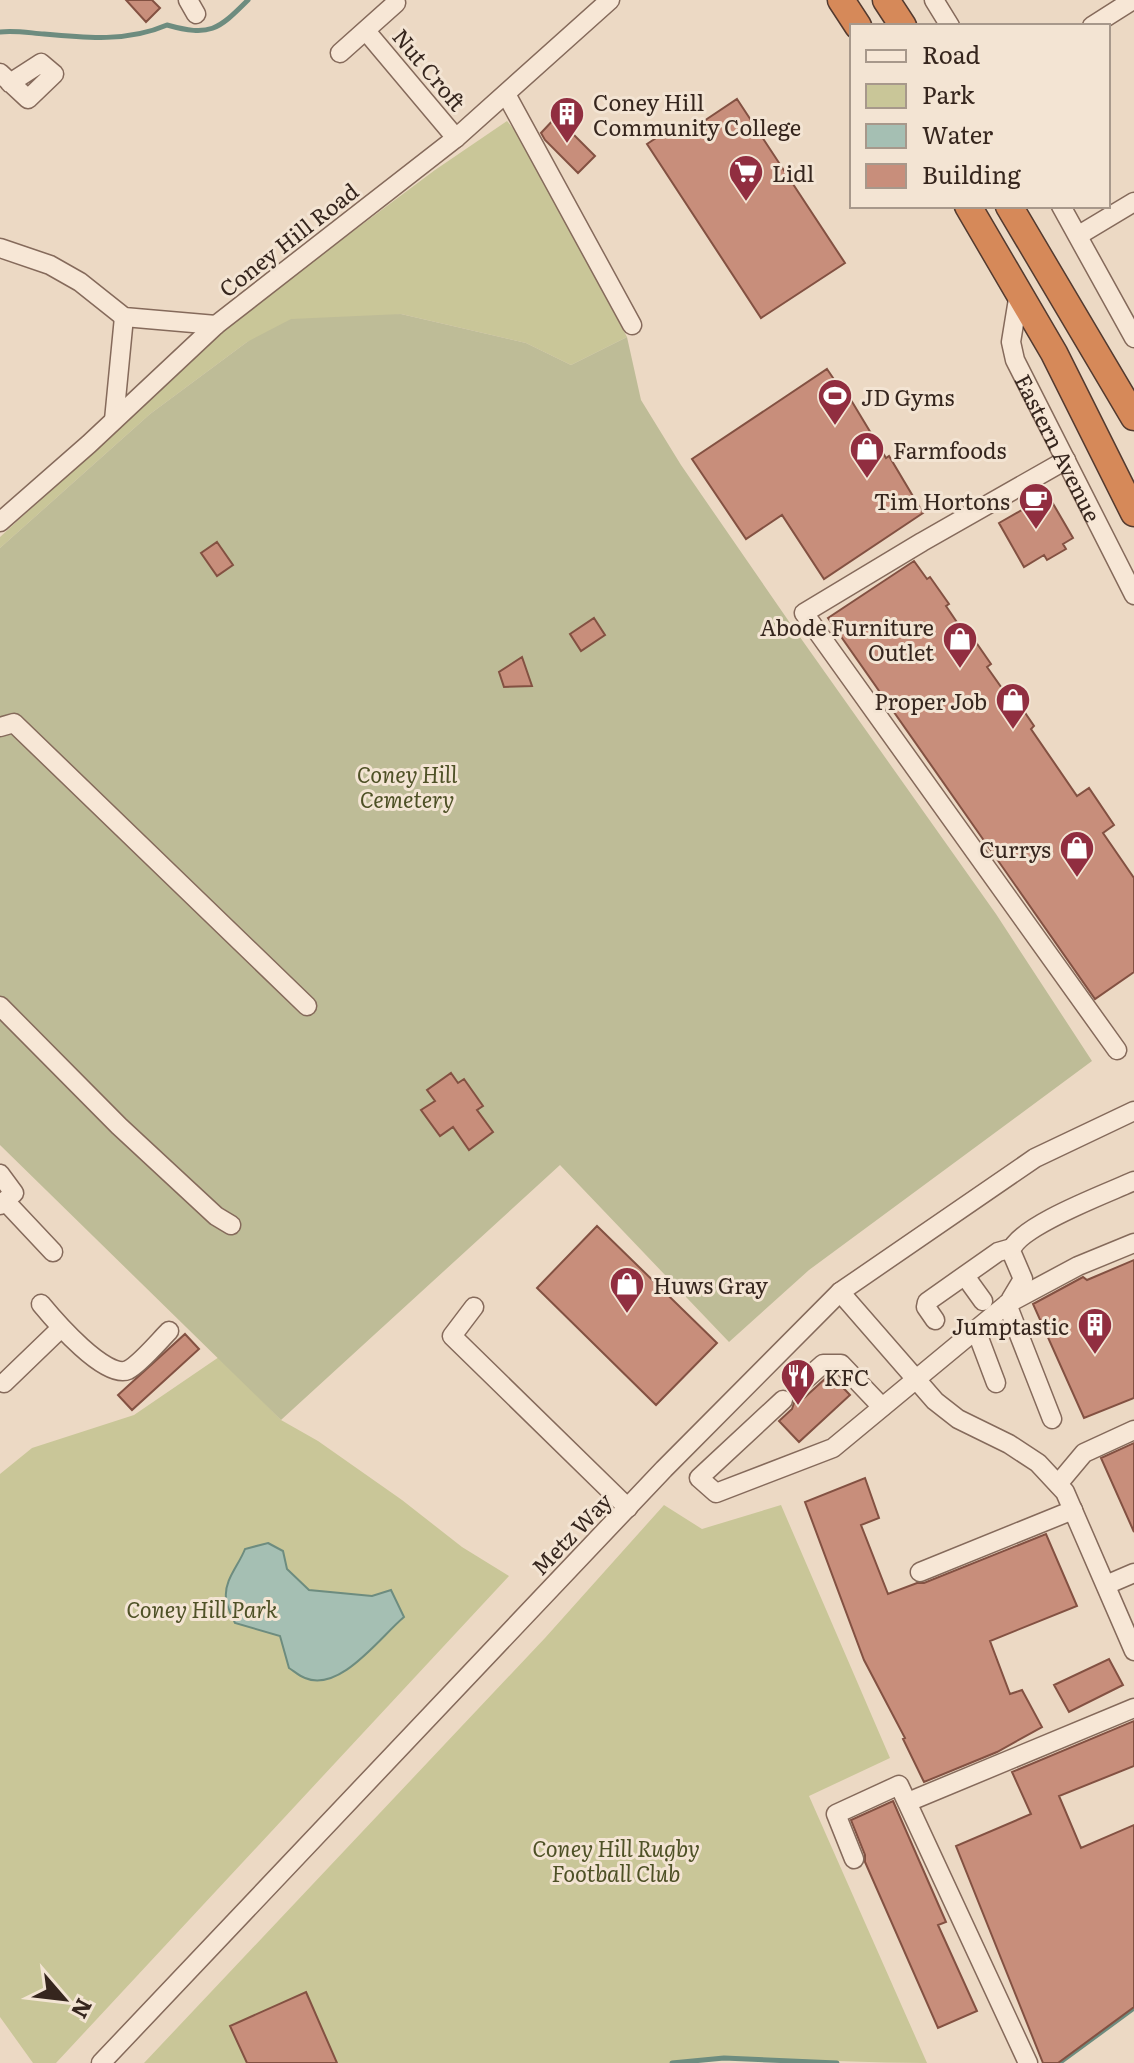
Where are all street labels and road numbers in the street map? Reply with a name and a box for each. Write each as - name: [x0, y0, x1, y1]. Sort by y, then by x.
- street label: Nut Croft: [386, 21, 475, 118]
- street label: Coney Hill Road: [211, 174, 365, 304]
- street label: Eastern Avenue: [1008, 368, 1111, 527]
- street label: Metz Way: [523, 1484, 619, 1582]

